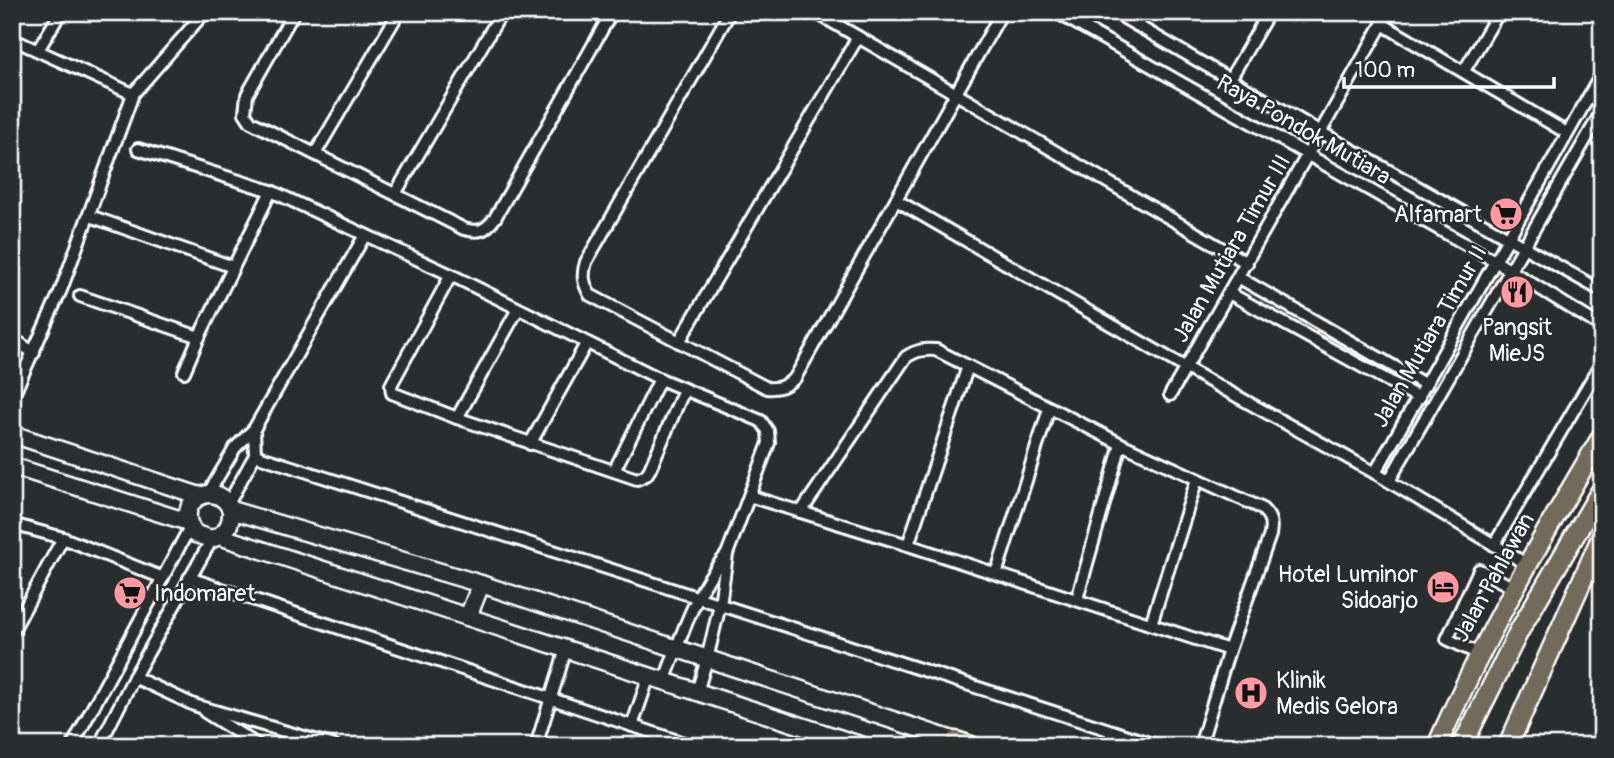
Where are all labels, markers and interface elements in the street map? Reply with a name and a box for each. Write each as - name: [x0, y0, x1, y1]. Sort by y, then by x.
- scale bar: [1344, 46, 1554, 90]
- text: 100 m: [1355, 57, 1415, 84]
- street label: Raya Pondok Mutiara: [1212, 68, 1396, 191]
- street label: Jalan Mutiara Timur III: [1166, 149, 1297, 347]
- supermarket icon: Alfamart: [1487, 195, 1525, 233]
- place label: Alfamart: [1394, 200, 1483, 229]
- street label: Jalan Mutiara Timur II: [1365, 240, 1493, 433]
- restaurant icon: Pangsit MieJS: [1498, 273, 1536, 311]
- place label: Pangsit MieJS: [1482, 313, 1553, 368]
- street label: Jalan Pahlawan: [1446, 508, 1541, 647]
- place label: Hotel Luminor Sidoarjo: [1278, 560, 1418, 615]
- hotel icon: Hotel Luminor Sidoarjo: [1424, 568, 1462, 606]
- supermarket icon: Indomaret: [111, 574, 149, 612]
- place label: Indomaret: [154, 579, 256, 608]
- place label: Klinik Medis Gelora: [1276, 666, 1398, 721]
- hospital icon: Klinik Medis Gelora: [1232, 674, 1270, 712]

